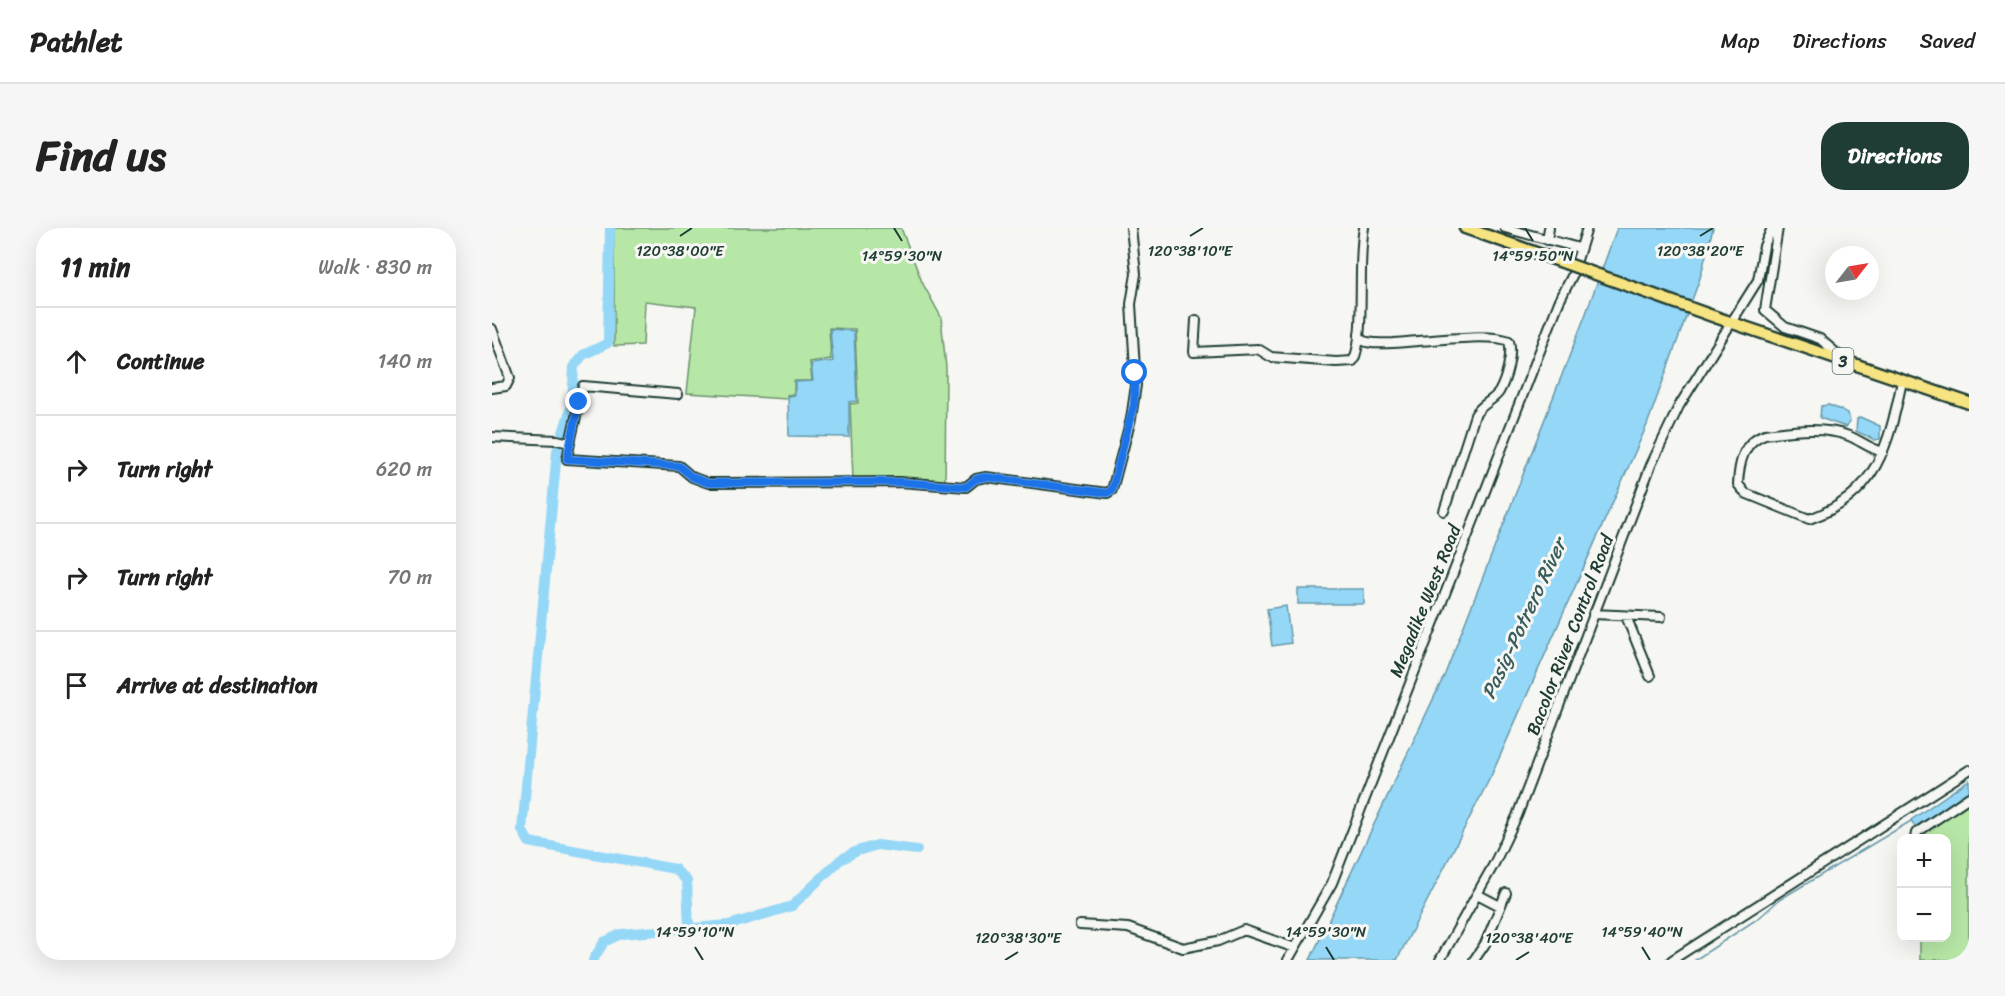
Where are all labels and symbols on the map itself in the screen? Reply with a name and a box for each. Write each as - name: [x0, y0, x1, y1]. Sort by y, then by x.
- text: 120°38'00"E: [636, 238, 725, 264]
- text: 120°38'10"E: [1148, 238, 1234, 264]
- text: 120°38'20"E: [1657, 238, 1745, 264]
- text: 14°59'30"N: [862, 243, 943, 269]
- text: 14°59'50"N: [1492, 243, 1574, 269]
- north arrow: [1825, 246, 1879, 300]
- road number: 3: [1832, 348, 1854, 374]
- route start: [1121, 359, 1147, 385]
- route end: [565, 388, 591, 414]
- street label: Megadike West Road: [1380, 518, 1471, 682]
- street label: Bacolor River Control Road: [1517, 528, 1624, 740]
- water label: Pasig-Potrero River: [1471, 530, 1578, 705]
- text: 14°59'10"N: [656, 919, 735, 945]
- text: 14°59'30"N: [1286, 919, 1367, 945]
- text: 14°59'40"N: [1601, 919, 1683, 945]
- text: 120°38'30"E: [975, 925, 1063, 951]
- text: 120°38'40"E: [1485, 925, 1574, 951]

